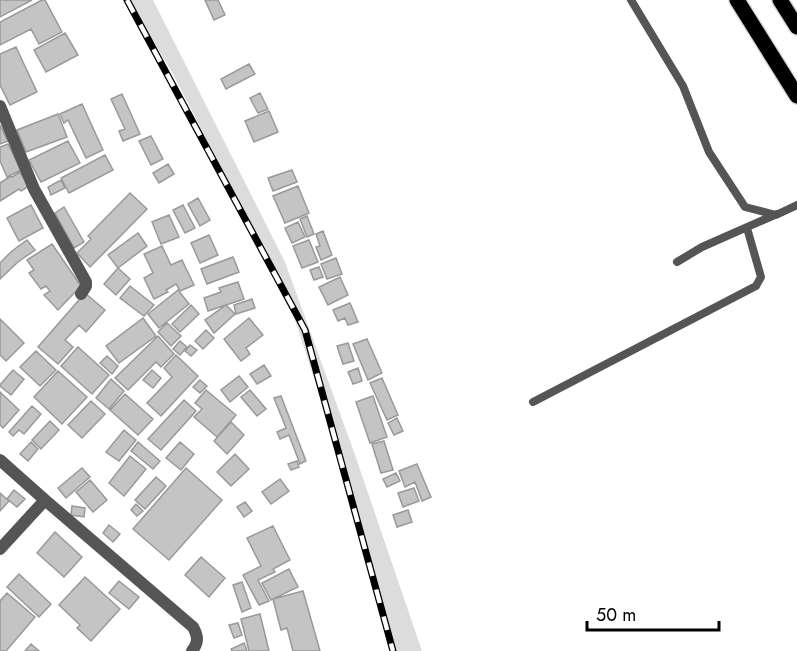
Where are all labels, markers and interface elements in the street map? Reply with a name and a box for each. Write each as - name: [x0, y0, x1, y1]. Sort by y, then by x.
- scale bar: [587, 594, 719, 632]
- text: 50 m: [596, 602, 636, 628]

